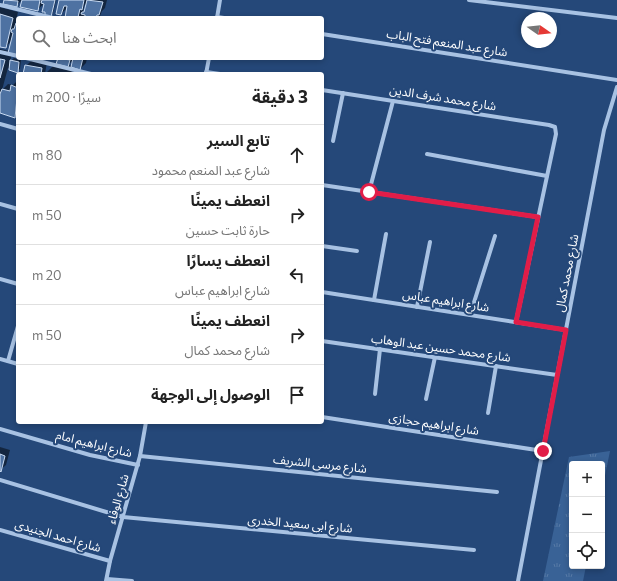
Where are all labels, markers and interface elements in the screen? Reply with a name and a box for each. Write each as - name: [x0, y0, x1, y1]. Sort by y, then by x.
- north arrow: [521, 12, 557, 48]
- search box: [16, 16, 324, 60]
- street label: شارع عبد المنعم فتح الباب: [385, 26, 509, 61]
- icon: search: [30, 27, 52, 49]
- text: ابحث هنا: [62, 28, 117, 46]
- street label: شارع محمد شرف الدين: [388, 82, 498, 115]
- text: 3 دقيقة: [252, 86, 308, 107]
- text: سيرًا · 200 m: [32, 89, 101, 105]
- text: تابع السير: [207, 131, 270, 149]
- icon: ahead: [286, 144, 308, 166]
- text: 80 m: [32, 147, 62, 163]
- text: شارع عبد المنعم محمود: [152, 162, 270, 178]
- route start: [360, 183, 378, 201]
- text: انعطف يمينًا: [190, 191, 270, 209]
- icon: right: [286, 204, 308, 226]
- text: 50 m: [32, 207, 62, 223]
- text: حارة ثابت حسين: [186, 222, 270, 238]
- street label: شارع محمد كمال: [552, 233, 583, 313]
- text: انعطف يسارًا: [187, 251, 270, 269]
- icon: left: [286, 264, 308, 286]
- text: 20 m: [32, 267, 62, 283]
- text: شارع ابراهيم عباس: [175, 282, 270, 298]
- street label: شارع ابراهيم عباس: [401, 286, 491, 317]
- text: انعطف يمينًا: [190, 311, 270, 329]
- icon: right: [286, 324, 308, 346]
- text: 50 m: [32, 327, 62, 343]
- street label: شارع محمد حسين عبد الوهاب: [370, 330, 512, 367]
- text: شارع محمد كمال: [184, 342, 270, 358]
- icon: arrive: [286, 384, 308, 406]
- text: الوصول إلى الوجهة: [151, 385, 270, 403]
- street label: شارع ابراهيم حجازى: [388, 409, 480, 440]
- street label: شارع ابراهيم امام: [54, 427, 134, 462]
- route end: [534, 442, 552, 460]
- street label: شارع مرسى الشريف: [272, 451, 368, 478]
- map controls: [569, 461, 605, 569]
- button: +: [569, 461, 605, 497]
- street label: شارع الوفاء: [103, 472, 134, 526]
- button: −: [569, 497, 605, 533]
- street label: شارع ابى سعيد الخدرى: [247, 511, 353, 538]
- street label: شارع احمد الجنيدى: [13, 516, 103, 557]
- button: locate: [569, 533, 605, 569]

